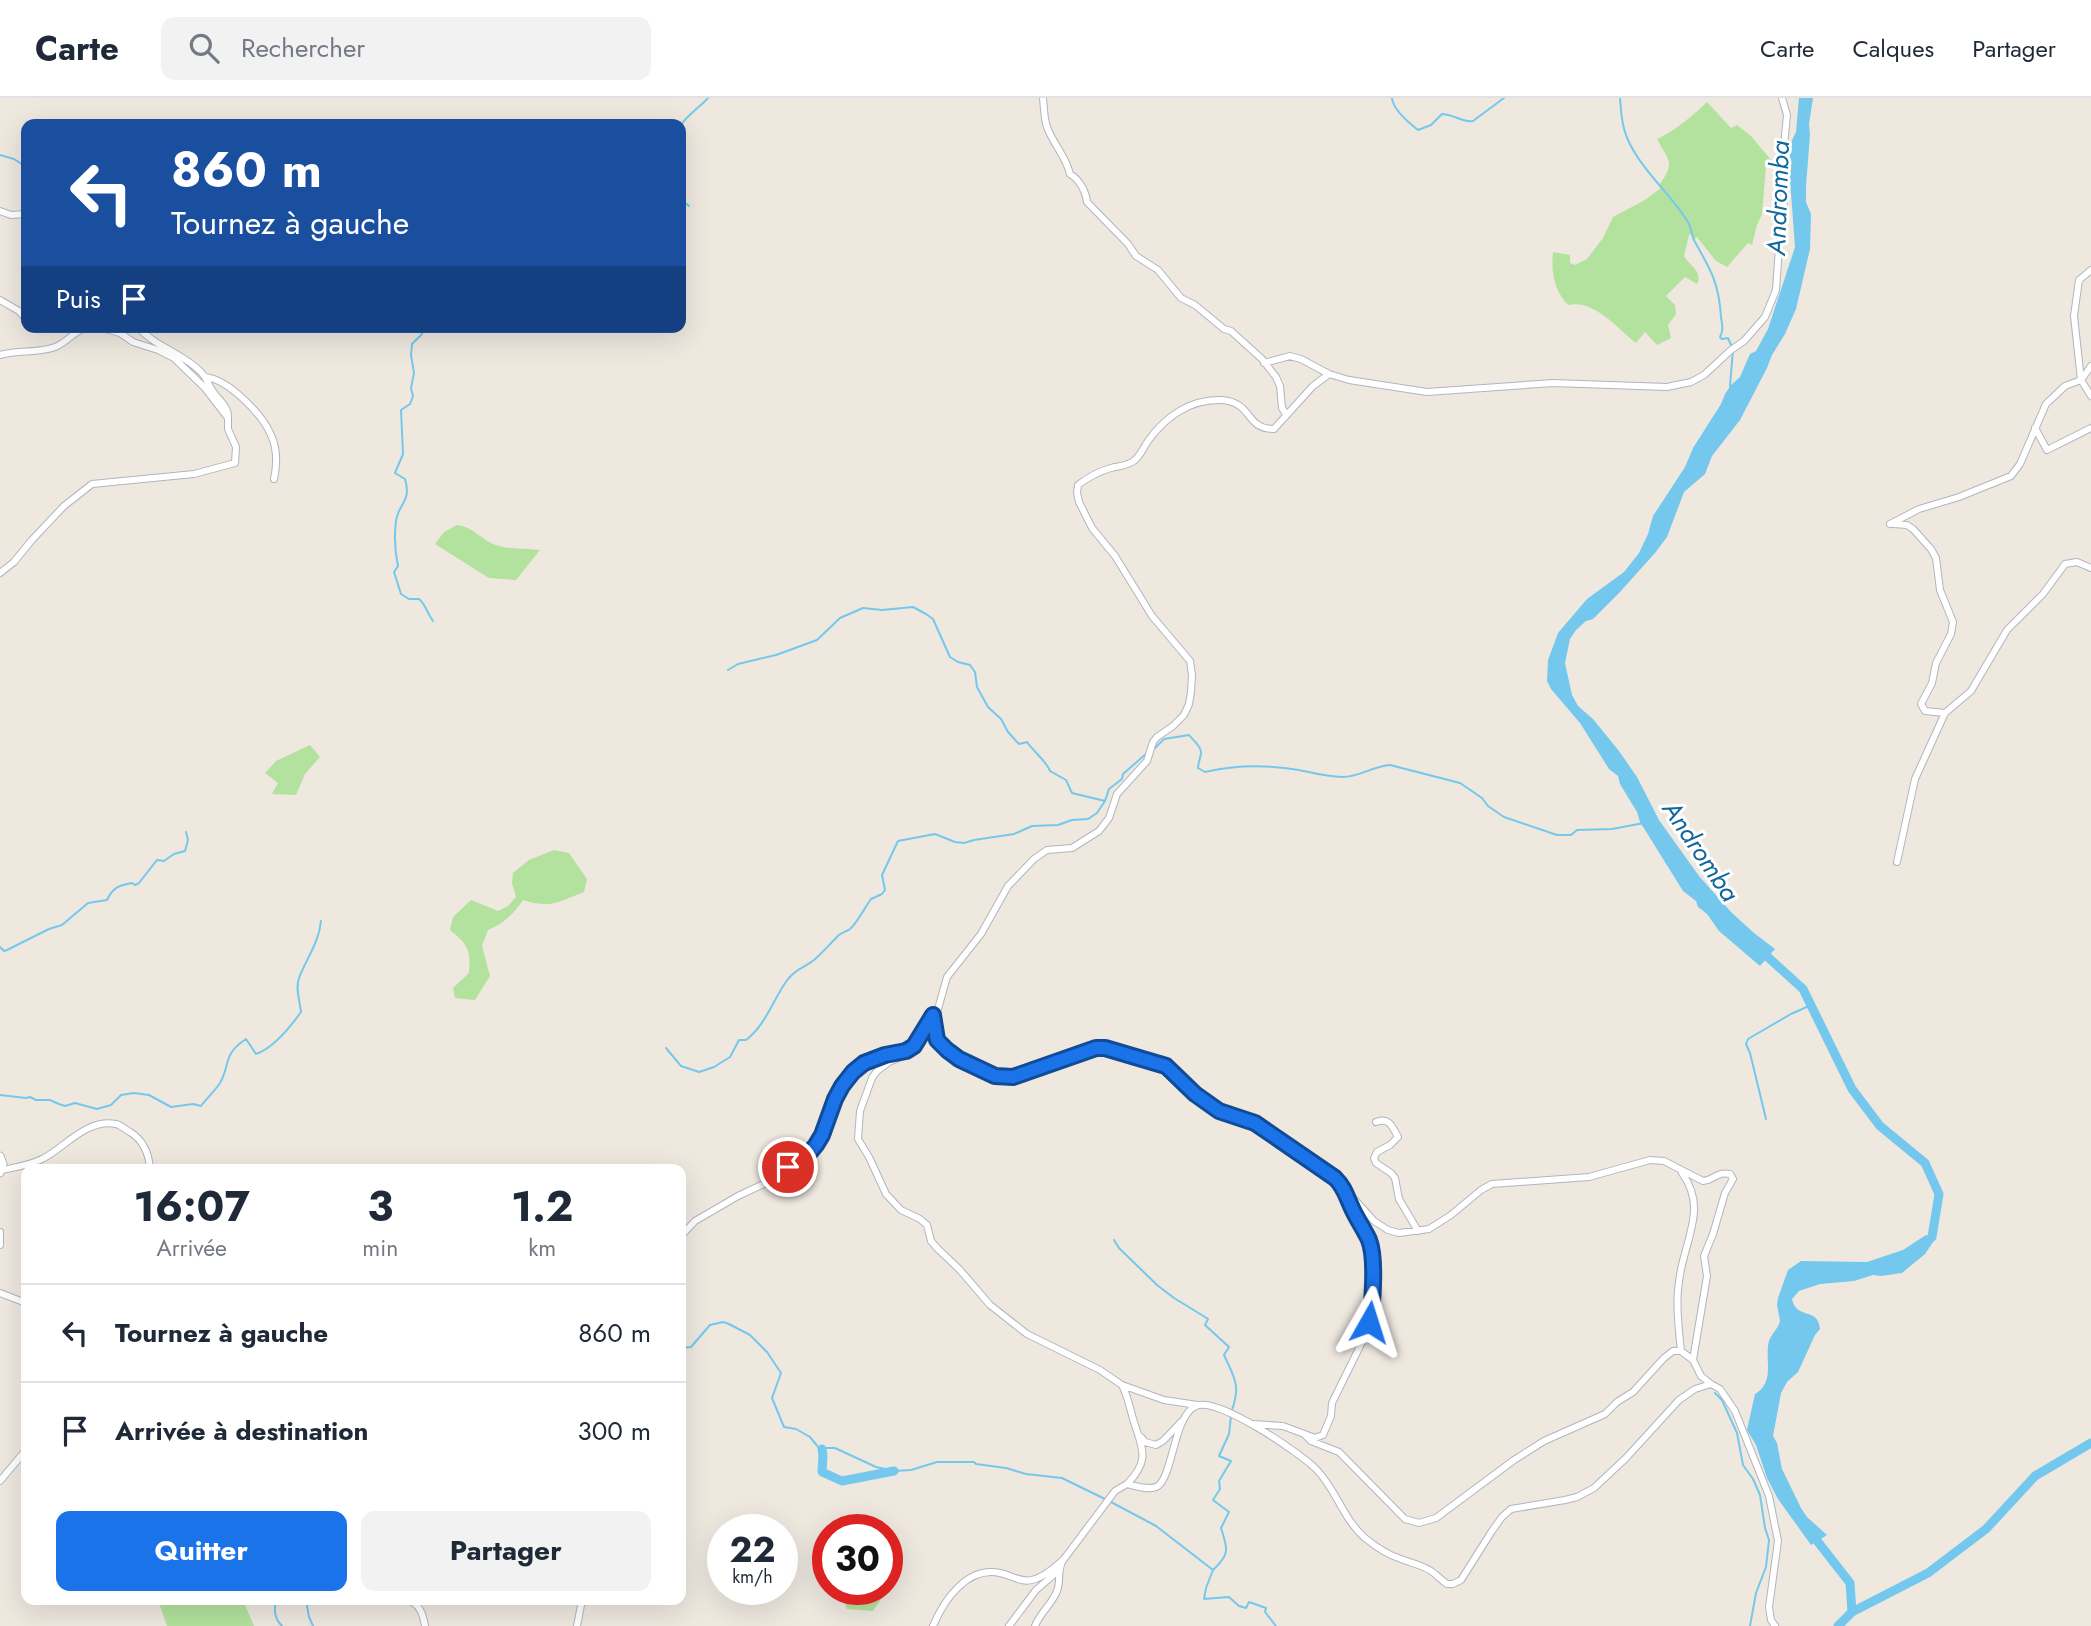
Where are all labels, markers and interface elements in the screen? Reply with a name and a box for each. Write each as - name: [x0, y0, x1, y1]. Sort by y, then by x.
- search box: [161, 17, 651, 80]
- text: Carte: [35, 25, 119, 72]
- icon: search: [185, 29, 223, 67]
- text: Rechercher: [241, 29, 365, 67]
- text: Carte: [1760, 31, 1814, 66]
- text: Calques: [1852, 31, 1934, 66]
- text: Partager: [1972, 31, 2056, 66]
- text: 860 m: [171, 135, 322, 205]
- water label: Andromba: [1757, 139, 1799, 257]
- icon: left: [56, 147, 147, 238]
- text: Tournez à gauche: [171, 200, 409, 246]
- text: Puis: [56, 280, 101, 318]
- icon: arrive: [115, 280, 153, 318]
- water label: Andromba: [1653, 792, 1749, 910]
- pin: [758, 1137, 818, 1197]
- icon: arrive: [769, 1148, 807, 1186]
- text: 16:07: [134, 1176, 250, 1237]
- text: 3: [367, 1176, 393, 1237]
- text: 1.2: [511, 1176, 573, 1237]
- text: Arrivée: [156, 1231, 227, 1265]
- text: min: [362, 1231, 398, 1265]
- text: km: [528, 1231, 556, 1265]
- position arrow: [1332, 1285, 1406, 1359]
- icon: left: [56, 1314, 94, 1352]
- text: Tournez à gauche: [115, 1314, 328, 1352]
- text: 860 m: [578, 1314, 651, 1352]
- icon: arrive: [56, 1412, 94, 1450]
- text: Arrivée à destination: [115, 1412, 368, 1450]
- text: 300 m: [578, 1412, 651, 1450]
- button: Quitter: [56, 1511, 347, 1591]
- button: Partager: [361, 1511, 651, 1591]
- speed limit sign: 30: [812, 1514, 903, 1605]
- text: 22: [730, 1525, 775, 1575]
- text: km/h: [732, 1564, 773, 1590]

